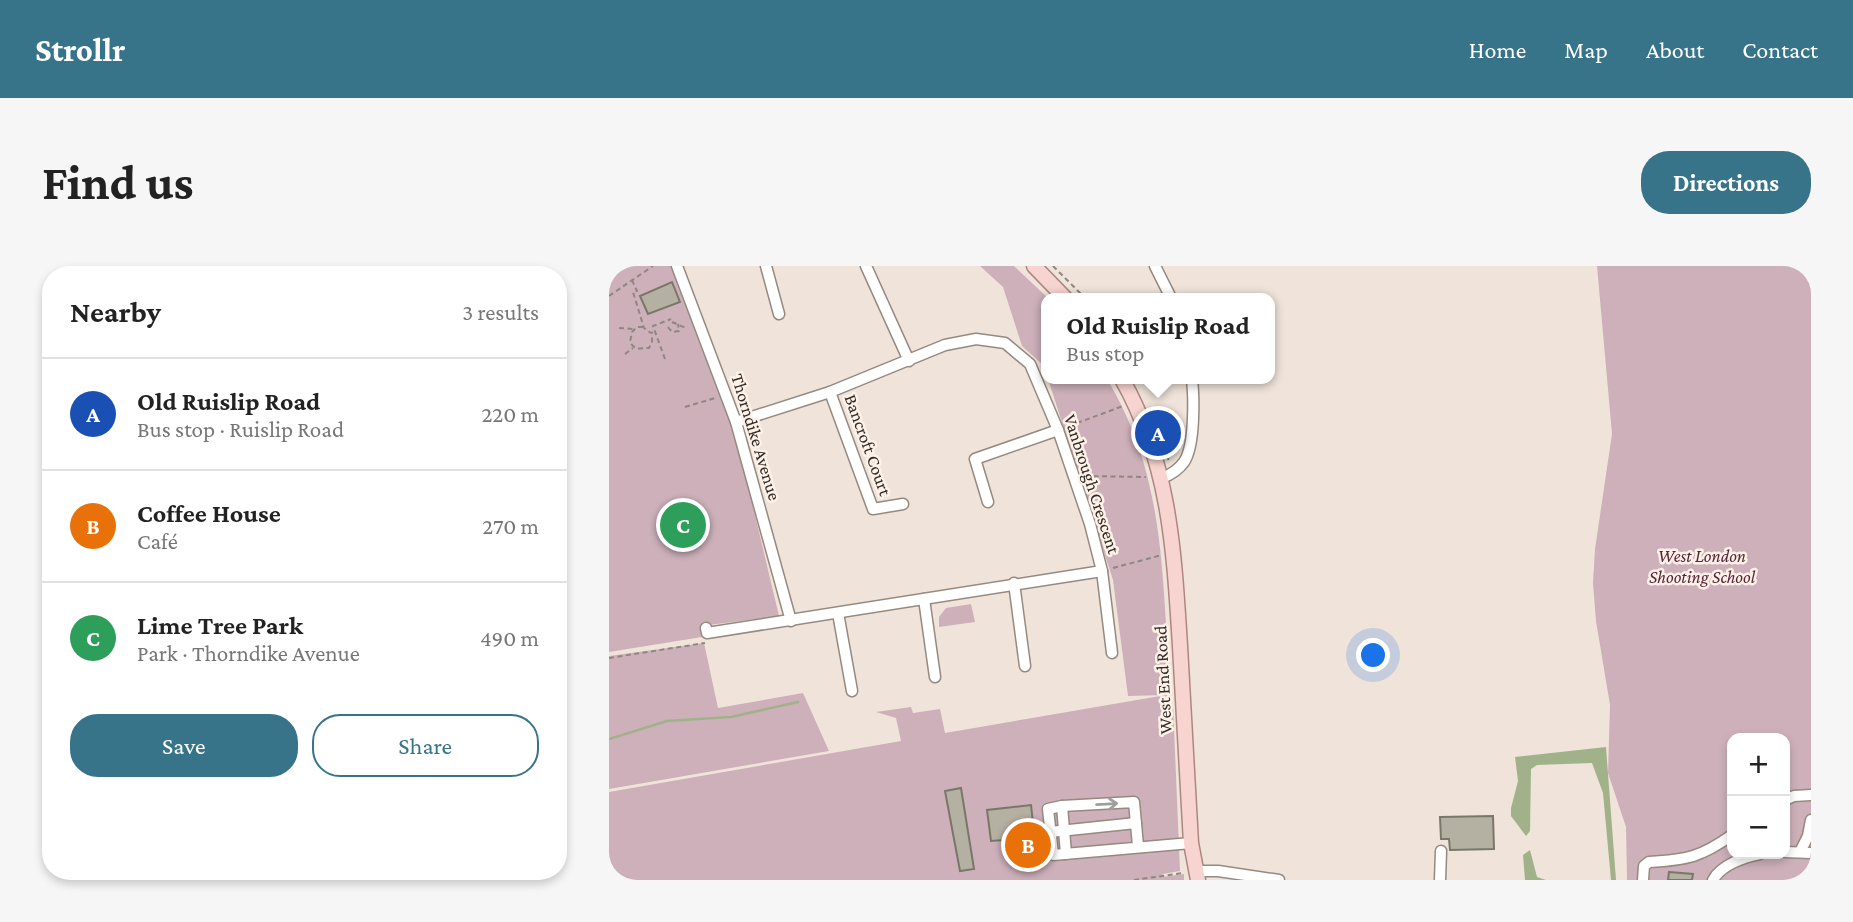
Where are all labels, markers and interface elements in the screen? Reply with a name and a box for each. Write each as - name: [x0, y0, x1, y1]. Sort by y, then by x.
- text: Strollr: [35, 31, 125, 68]
- text: Home: [1469, 36, 1526, 63]
- text: Map: [1564, 36, 1608, 63]
- text: About: [1646, 36, 1704, 63]
- text: Contact: [1742, 36, 1818, 63]
- button: Directions: [1641, 151, 1811, 214]
- text: Find us: [42, 155, 194, 210]
- popup: [1041, 293, 1275, 384]
- text: Nearby: [70, 295, 161, 328]
- text: 3 results: [462, 299, 539, 325]
- text: Old Ruislip Road: [1066, 311, 1250, 340]
- text: Bus stop: [1066, 340, 1144, 366]
- street label: Thorndike Avenue: [727, 371, 785, 503]
- text: Old Ruislip Road: [137, 387, 320, 416]
- street label: Bancroft Court: [840, 392, 896, 499]
- text: A: [86, 401, 100, 427]
- text: 220 m: [481, 401, 539, 427]
- pin: A: [1135, 407, 1181, 459]
- street label: Vanbrough Crescent: [1060, 412, 1124, 557]
- text: Bus stop · Ruislip Road: [137, 416, 344, 442]
- text: Coffee House: [137, 499, 281, 528]
- pin: C: [660, 499, 706, 551]
- text: B: [86, 513, 100, 539]
- text: 270 m: [482, 513, 539, 539]
- text: Café: [137, 528, 178, 554]
- park label: West London Shooting School: [1649, 546, 1756, 587]
- text: Lime Tree Park: [137, 611, 303, 640]
- text: C: [86, 625, 100, 651]
- text: 490 m: [480, 625, 539, 651]
- street label: West End Road: [1150, 625, 1176, 735]
- your location: [1356, 638, 1390, 672]
- text: Park · Thorndike Avenue: [137, 640, 360, 666]
- button: Save: [70, 714, 298, 777]
- button: Share: [312, 714, 539, 777]
- map controls: [1727, 733, 1790, 859]
- button: +: [1727, 733, 1790, 796]
- button: −: [1727, 796, 1790, 859]
- one-way arrow: [1095, 797, 1118, 810]
- pin: B: [1005, 819, 1051, 871]

